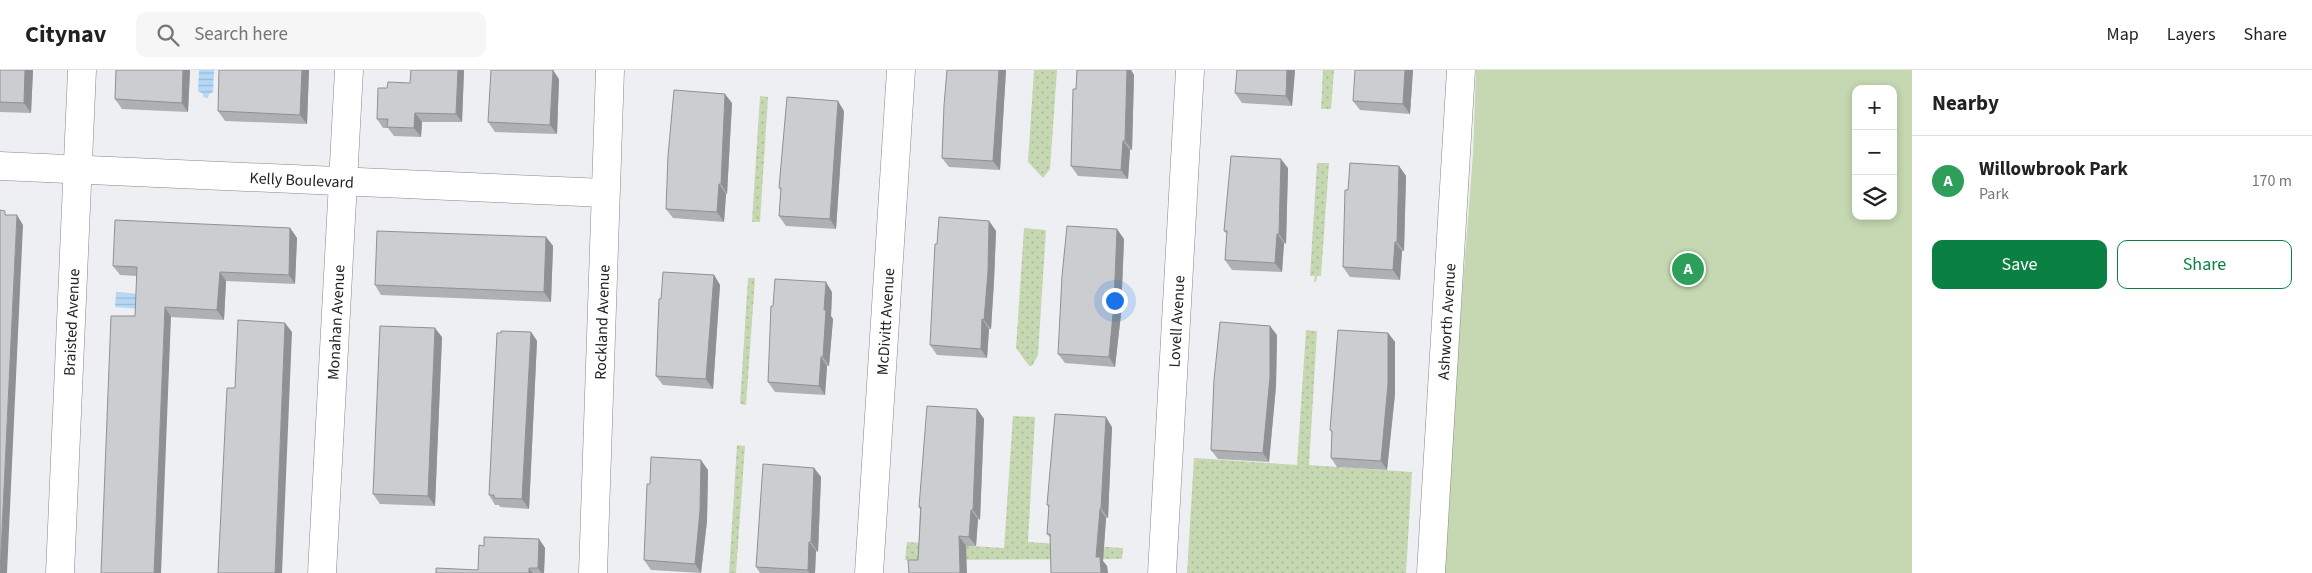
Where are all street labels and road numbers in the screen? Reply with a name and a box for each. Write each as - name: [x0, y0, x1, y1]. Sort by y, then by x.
- street label: Kelly Boulevard: [249, 167, 354, 194]
- street label: Ashworth Avenue: [1433, 262, 1461, 381]
- street label: Monahan Avenue: [322, 264, 351, 381]
- street label: Rockland Avenue: [590, 264, 615, 380]
- street label: McDivitt Avenue: [872, 267, 900, 376]
- street label: Braisted Avenue: [59, 268, 85, 377]
- street label: Lovell Avenue: [1163, 275, 1191, 368]

